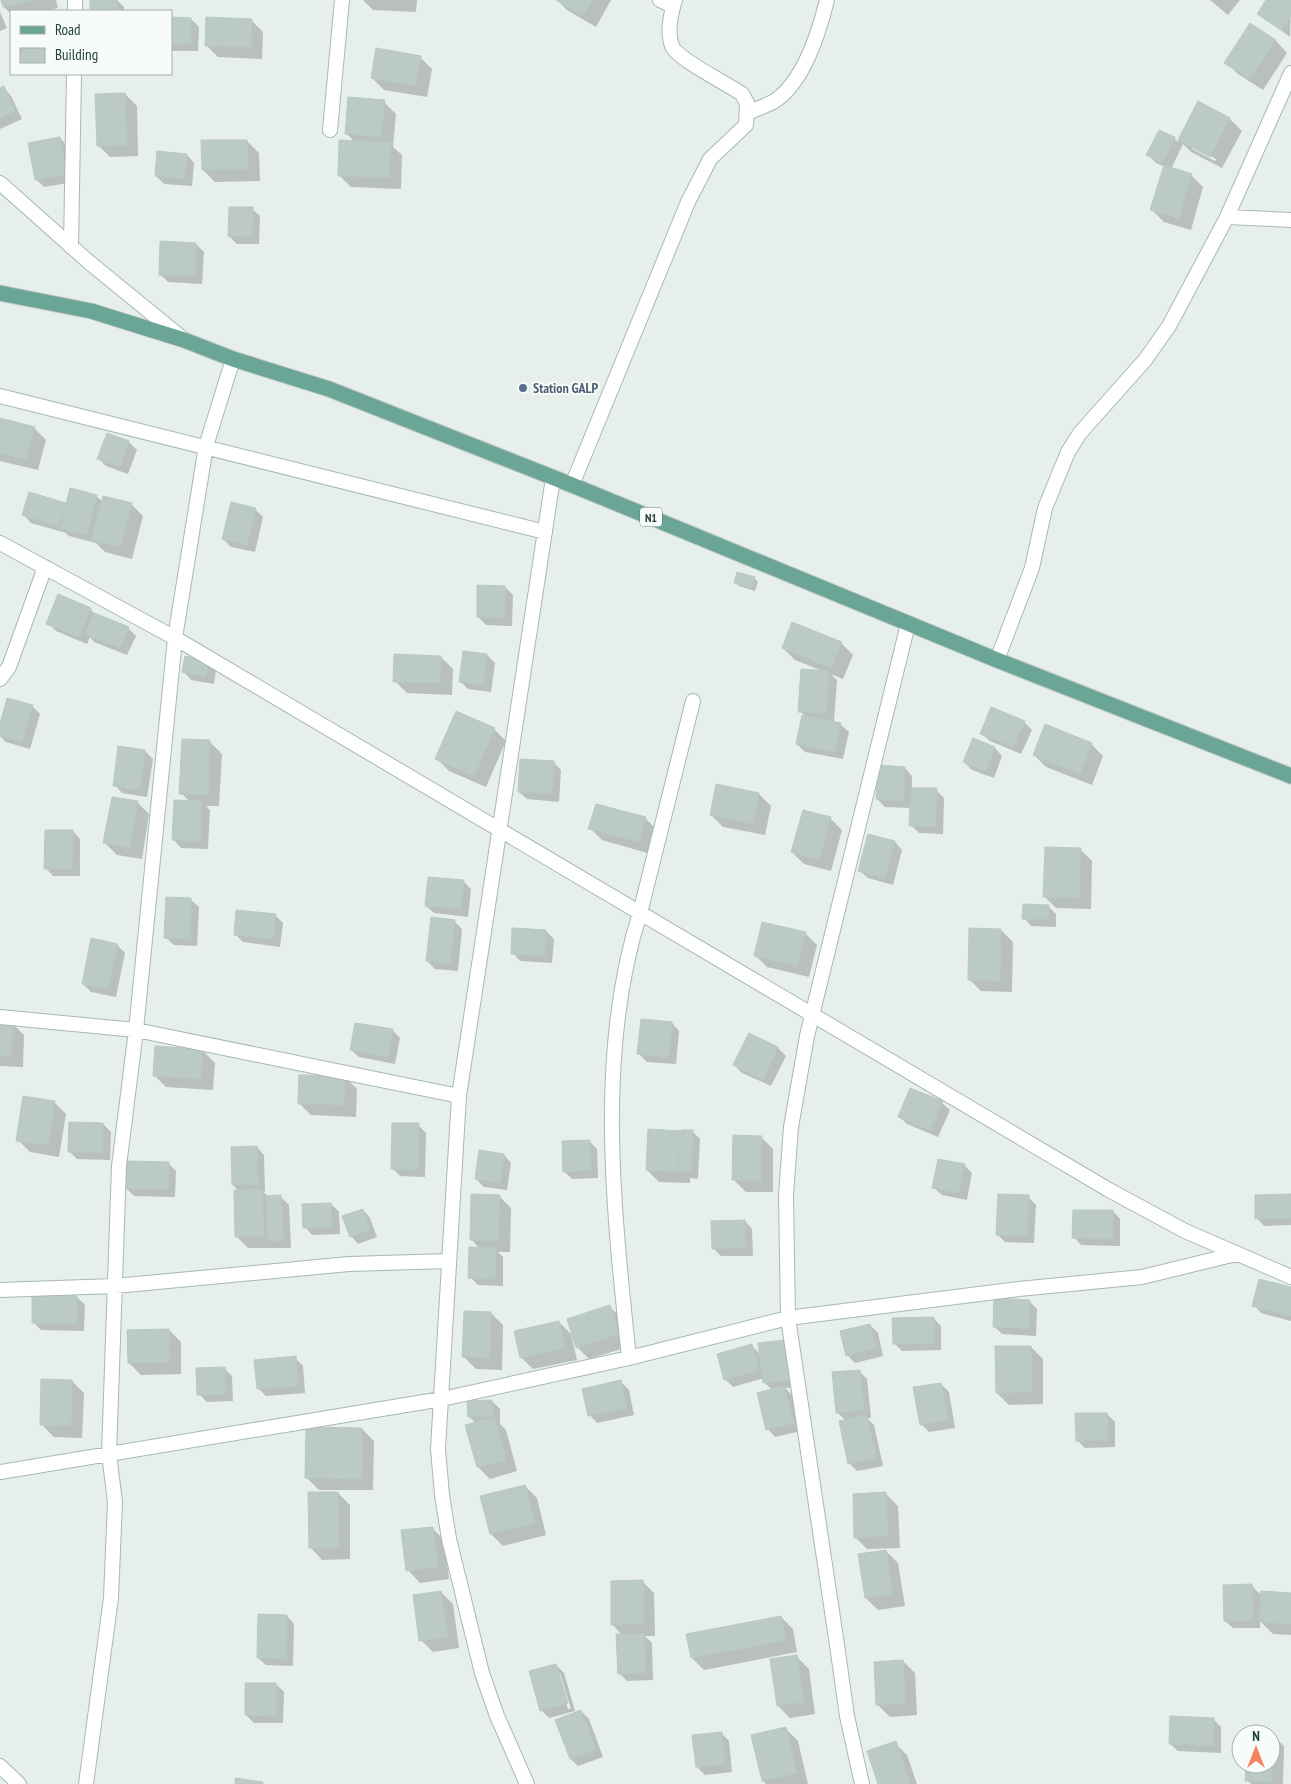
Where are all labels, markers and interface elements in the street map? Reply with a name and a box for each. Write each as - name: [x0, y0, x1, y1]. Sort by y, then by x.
- legend: [10, 10, 172, 75]
- text: Road: [55, 20, 81, 39]
- text: Building: [55, 45, 98, 64]
- place label: Station GALP: [533, 379, 598, 397]
- marker: Station GALP: [517, 382, 529, 394]
- road number: N1: [640, 508, 662, 526]
- north arrow: [1231, 1724, 1281, 1774]
- text: N: [1252, 1727, 1260, 1745]

